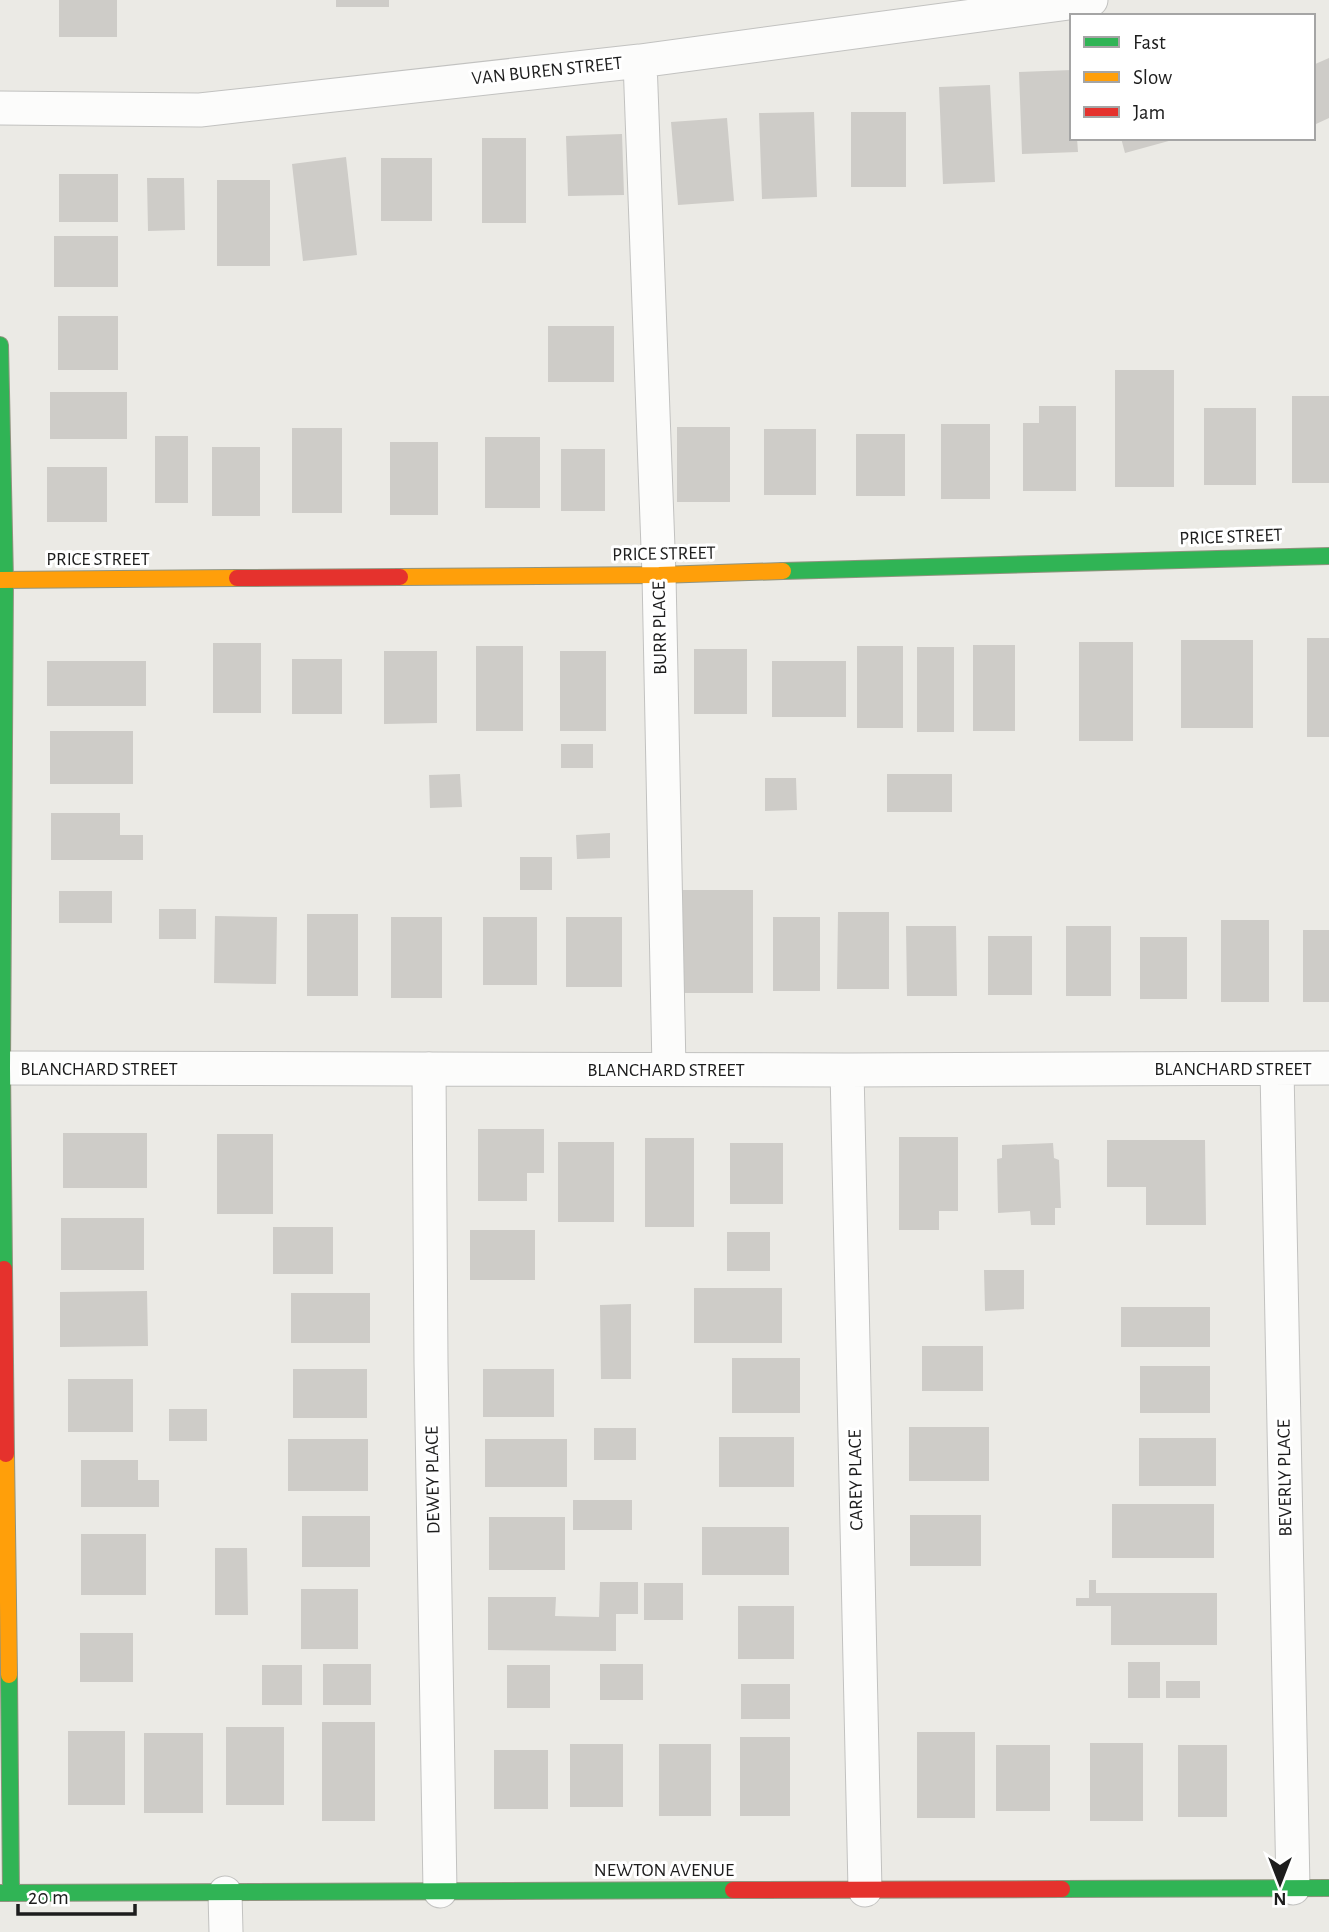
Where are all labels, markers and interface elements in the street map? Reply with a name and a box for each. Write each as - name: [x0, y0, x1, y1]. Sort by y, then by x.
- legend: [1070, 14, 1315, 140]
- text: Fast: [1133, 32, 1166, 53]
- street label: VAN BUREN STREET: [471, 54, 623, 88]
- text: Slow: [1133, 67, 1172, 88]
- text: Jam: [1133, 102, 1165, 123]
- street label: PRICE STREET: [1179, 526, 1283, 548]
- street label: PRICE STREET: [612, 544, 716, 564]
- street label: PRICE STREET: [46, 550, 150, 569]
- street label: BURR PLACE: [650, 581, 670, 675]
- street label: BLANCHARD STREET: [20, 1060, 178, 1079]
- street label: BLANCHARD STREET: [1154, 1060, 1312, 1079]
- street label: BLANCHARD STREET: [587, 1061, 745, 1080]
- street label: BEVERLY PLACE: [1274, 1419, 1296, 1537]
- street label: DEWEY PLACE: [423, 1426, 443, 1534]
- street label: CAREY PLACE: [846, 1429, 866, 1531]
- north arrow: [1245, 1848, 1315, 1918]
- street label: NEWTON AVENUE: [594, 1861, 734, 1880]
- scale bar: [18, 1872, 135, 1916]
- text: 20 m: [28, 1887, 69, 1908]
- text: N: [1273, 1889, 1287, 1908]

